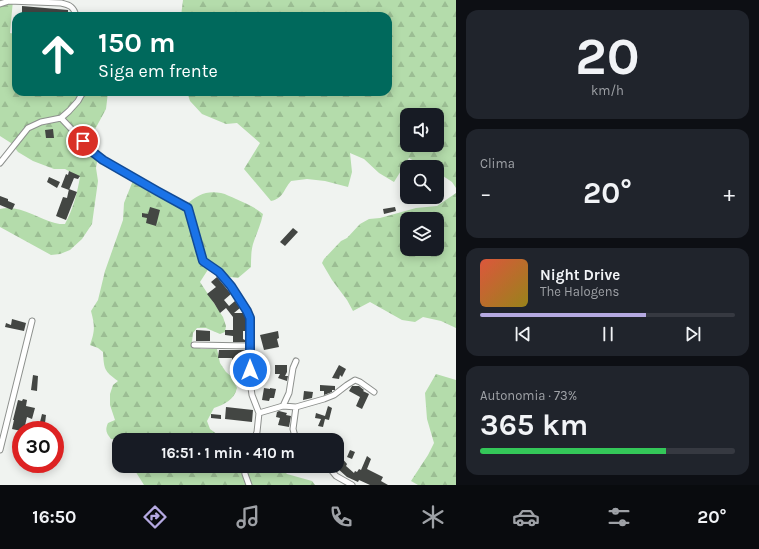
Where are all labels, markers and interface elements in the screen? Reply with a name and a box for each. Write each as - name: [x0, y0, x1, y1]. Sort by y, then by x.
- text: 150 m: [98, 26, 176, 59]
- text: 20: [575, 26, 640, 87]
- icon: ahead: [32, 28, 84, 80]
- text: Siga em frente: [98, 60, 218, 82]
- text: km/h: [591, 83, 624, 98]
- map controls: [400, 108, 444, 256]
- button: sound: [400, 108, 444, 152]
- pin: [66, 124, 100, 158]
- icon: arrive: [72, 130, 94, 152]
- text: Clima: [480, 156, 515, 171]
- button: search: [400, 160, 444, 204]
- text: 20°: [583, 175, 632, 211]
- text: −: [480, 181, 492, 207]
- text: +: [723, 181, 735, 207]
- button: layers: [400, 212, 444, 256]
- text: Night Drive: [540, 266, 620, 284]
- text: The Halogens: [540, 284, 619, 299]
- icon: previous: [512, 323, 534, 345]
- icon: pause: [597, 323, 619, 345]
- icon: next: [682, 323, 704, 345]
- position arrow: [229, 349, 271, 391]
- text: Autonomia · 73%: [480, 388, 577, 403]
- text: 365 km: [480, 407, 588, 443]
- speed limit sign: 30: [12, 421, 64, 473]
- text: 16:51 · 1 min · 410 m: [161, 444, 295, 462]
- icon: directions: [141, 503, 169, 531]
- icon: music: [234, 503, 262, 531]
- icon: phone: [327, 503, 355, 531]
- icon: climate: [419, 503, 447, 531]
- icon: car: [512, 503, 540, 531]
- icon: filters: [605, 503, 633, 531]
- text: 16:50: [32, 506, 76, 528]
- text: 20°: [697, 506, 727, 528]

